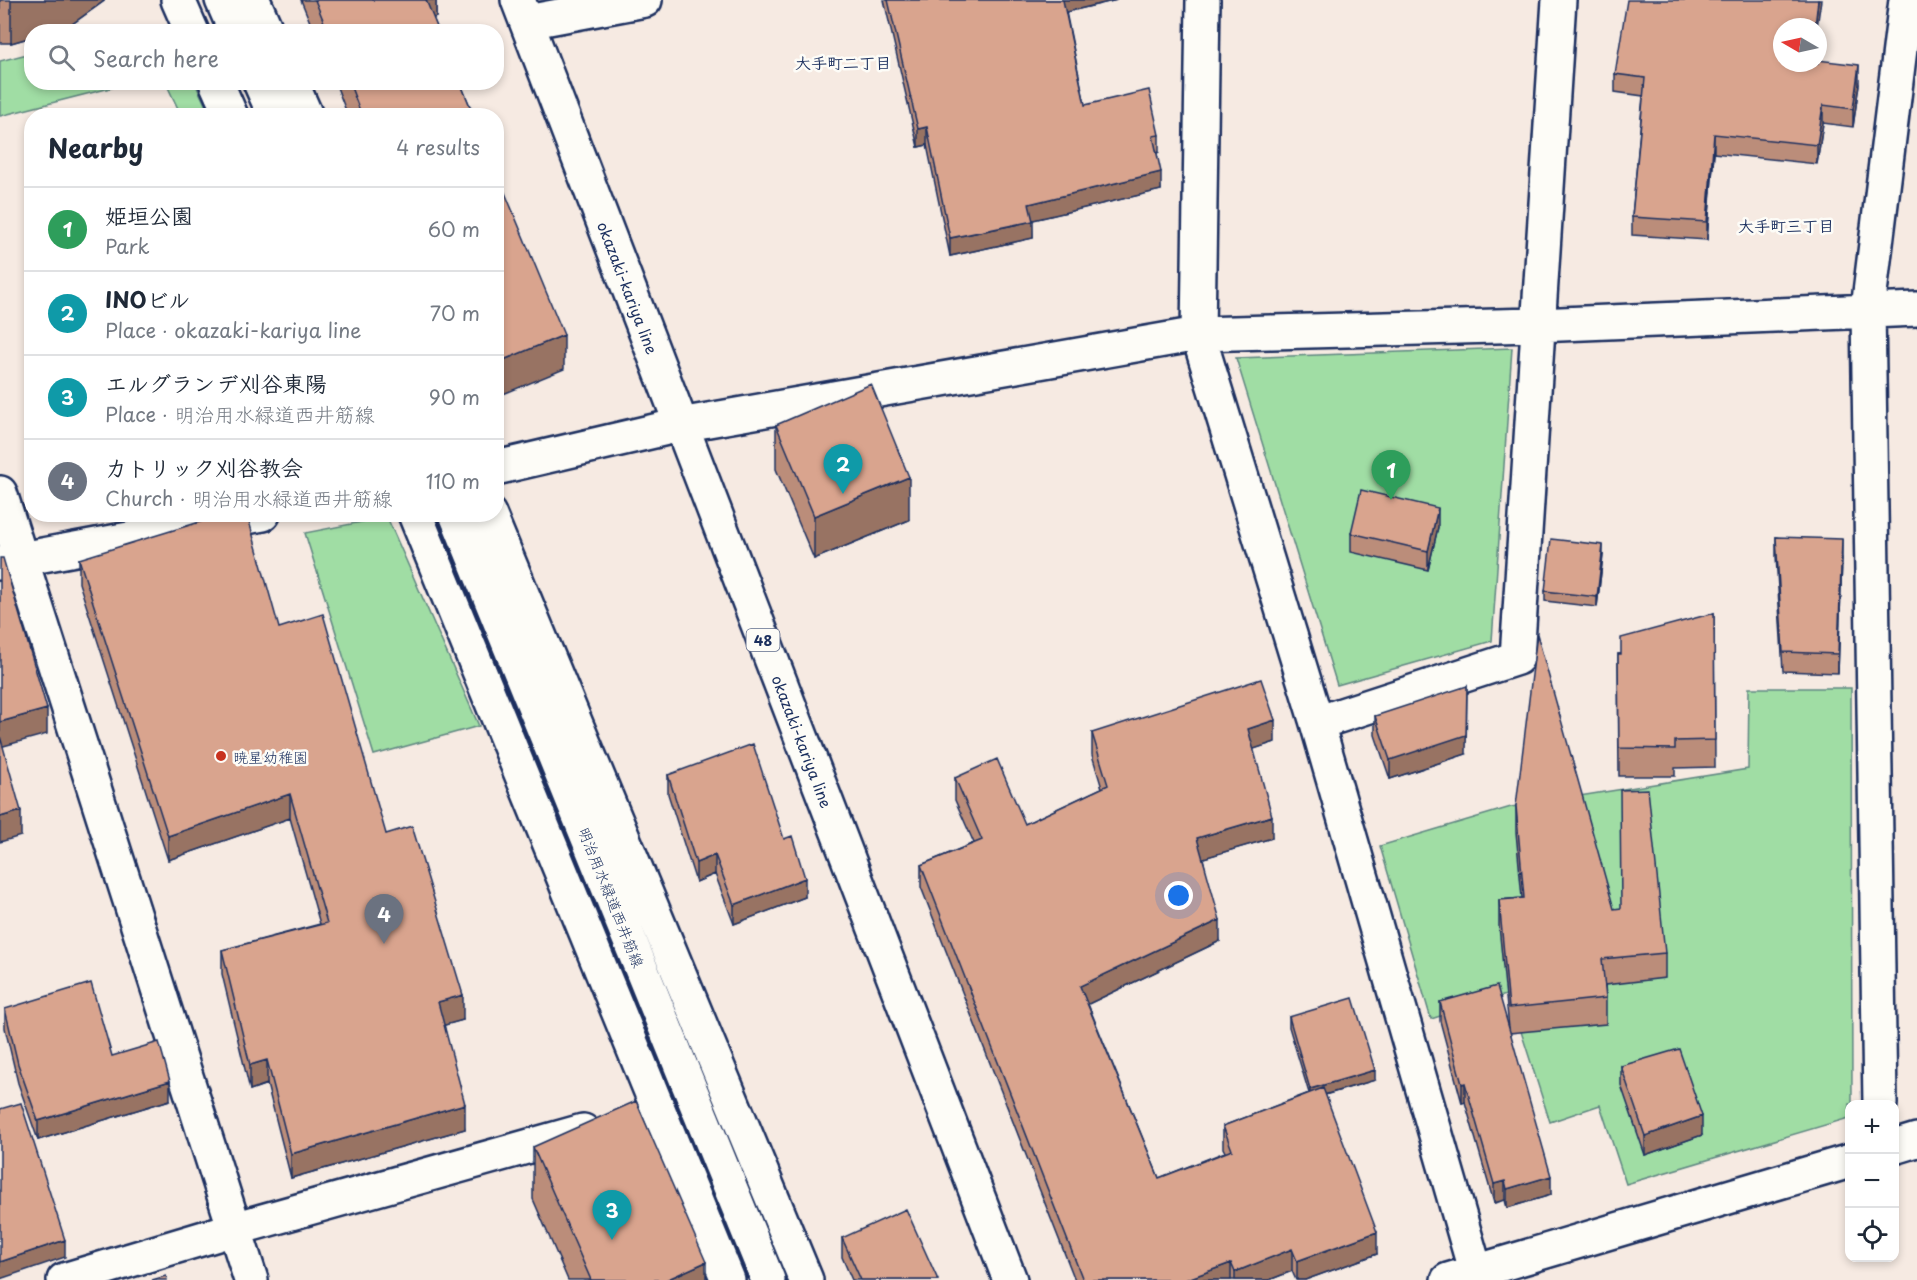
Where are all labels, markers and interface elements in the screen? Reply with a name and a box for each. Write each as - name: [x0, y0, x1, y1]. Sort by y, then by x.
- north arrow: [1773, 18, 1827, 72]
- search box: [24, 24, 504, 90]
- icon: search: [45, 41, 78, 74]
- text: Search here: [93, 41, 219, 74]
- district label: 大手町二丁目: [795, 50, 891, 74]
- text: Nearby: [48, 128, 143, 167]
- text: 4 results: [396, 132, 480, 162]
- text: 姫垣公園: [105, 198, 193, 231]
- district label: 大手町三丁目: [1738, 213, 1834, 237]
- text: 1: [63, 214, 72, 244]
- text: 60 m: [428, 214, 480, 244]
- street label: okazaki-kariya line: [593, 218, 664, 357]
- text: Park: [105, 231, 150, 261]
- text: INOビル: [105, 282, 190, 315]
- text: 2: [60, 298, 75, 328]
- text: 70 m: [430, 298, 480, 328]
- text: Place · okazaki-kariya line: [105, 315, 362, 345]
- text: エルグランデ刈谷東陽: [105, 366, 327, 399]
- text: 3: [61, 382, 74, 412]
- text: 90 m: [429, 382, 480, 412]
- text: Place · 明治用水緑道西井筋線: [105, 399, 375, 429]
- pin: 2: [824, 444, 862, 494]
- text: カトリック刈谷教会: [105, 450, 303, 483]
- pin: 1: [1372, 450, 1410, 500]
- text: 4: [61, 466, 74, 496]
- text: 110 m: [426, 466, 480, 496]
- text: Church · 明治用水緑道西井筋線: [105, 483, 392, 513]
- road number: 48: [746, 629, 780, 651]
- street label: okazaki-kariya line: [767, 671, 839, 811]
- place label: 暁星幼稚園: [233, 745, 308, 768]
- marker: 暁星幼稚園: [214, 749, 228, 763]
- street label: 明治用水緑道西井筋線: [573, 823, 651, 971]
- your location: [1164, 881, 1193, 910]
- pin: 4: [364, 894, 404, 944]
- map controls: [1845, 1100, 1899, 1262]
- button: +: [1845, 1100, 1899, 1154]
- button: −: [1845, 1154, 1899, 1208]
- pin: 3: [592, 1190, 632, 1240]
- button: locate: [1845, 1208, 1899, 1262]

